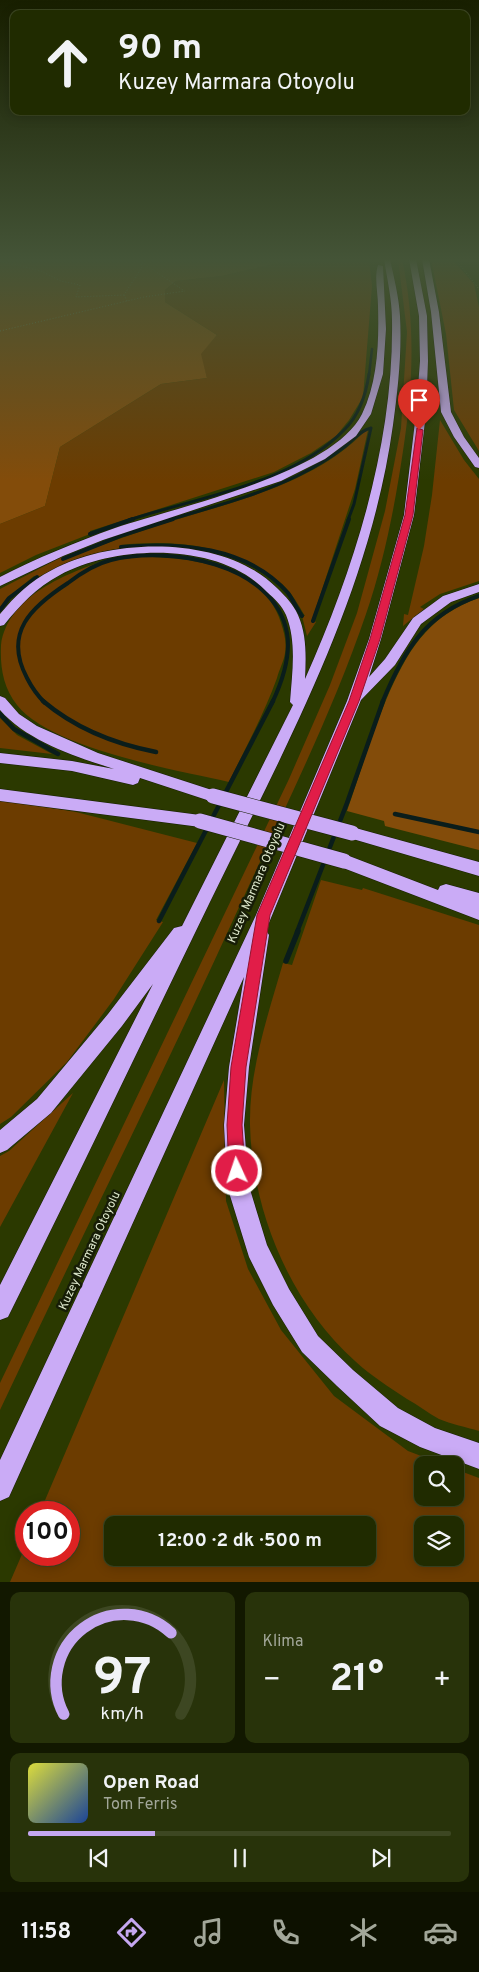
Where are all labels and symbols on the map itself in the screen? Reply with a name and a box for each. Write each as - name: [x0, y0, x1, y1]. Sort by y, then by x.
- pin: [398, 379, 440, 430]
- street label: Kuzey Marmara Otoyolu: [224, 820, 290, 946]
- position arrow: [210, 1144, 262, 1196]
- street label: Kuzey Marmara Otoyolu: [55, 1189, 125, 1313]
- speed limit sign: 100: [15, 1501, 80, 1566]

